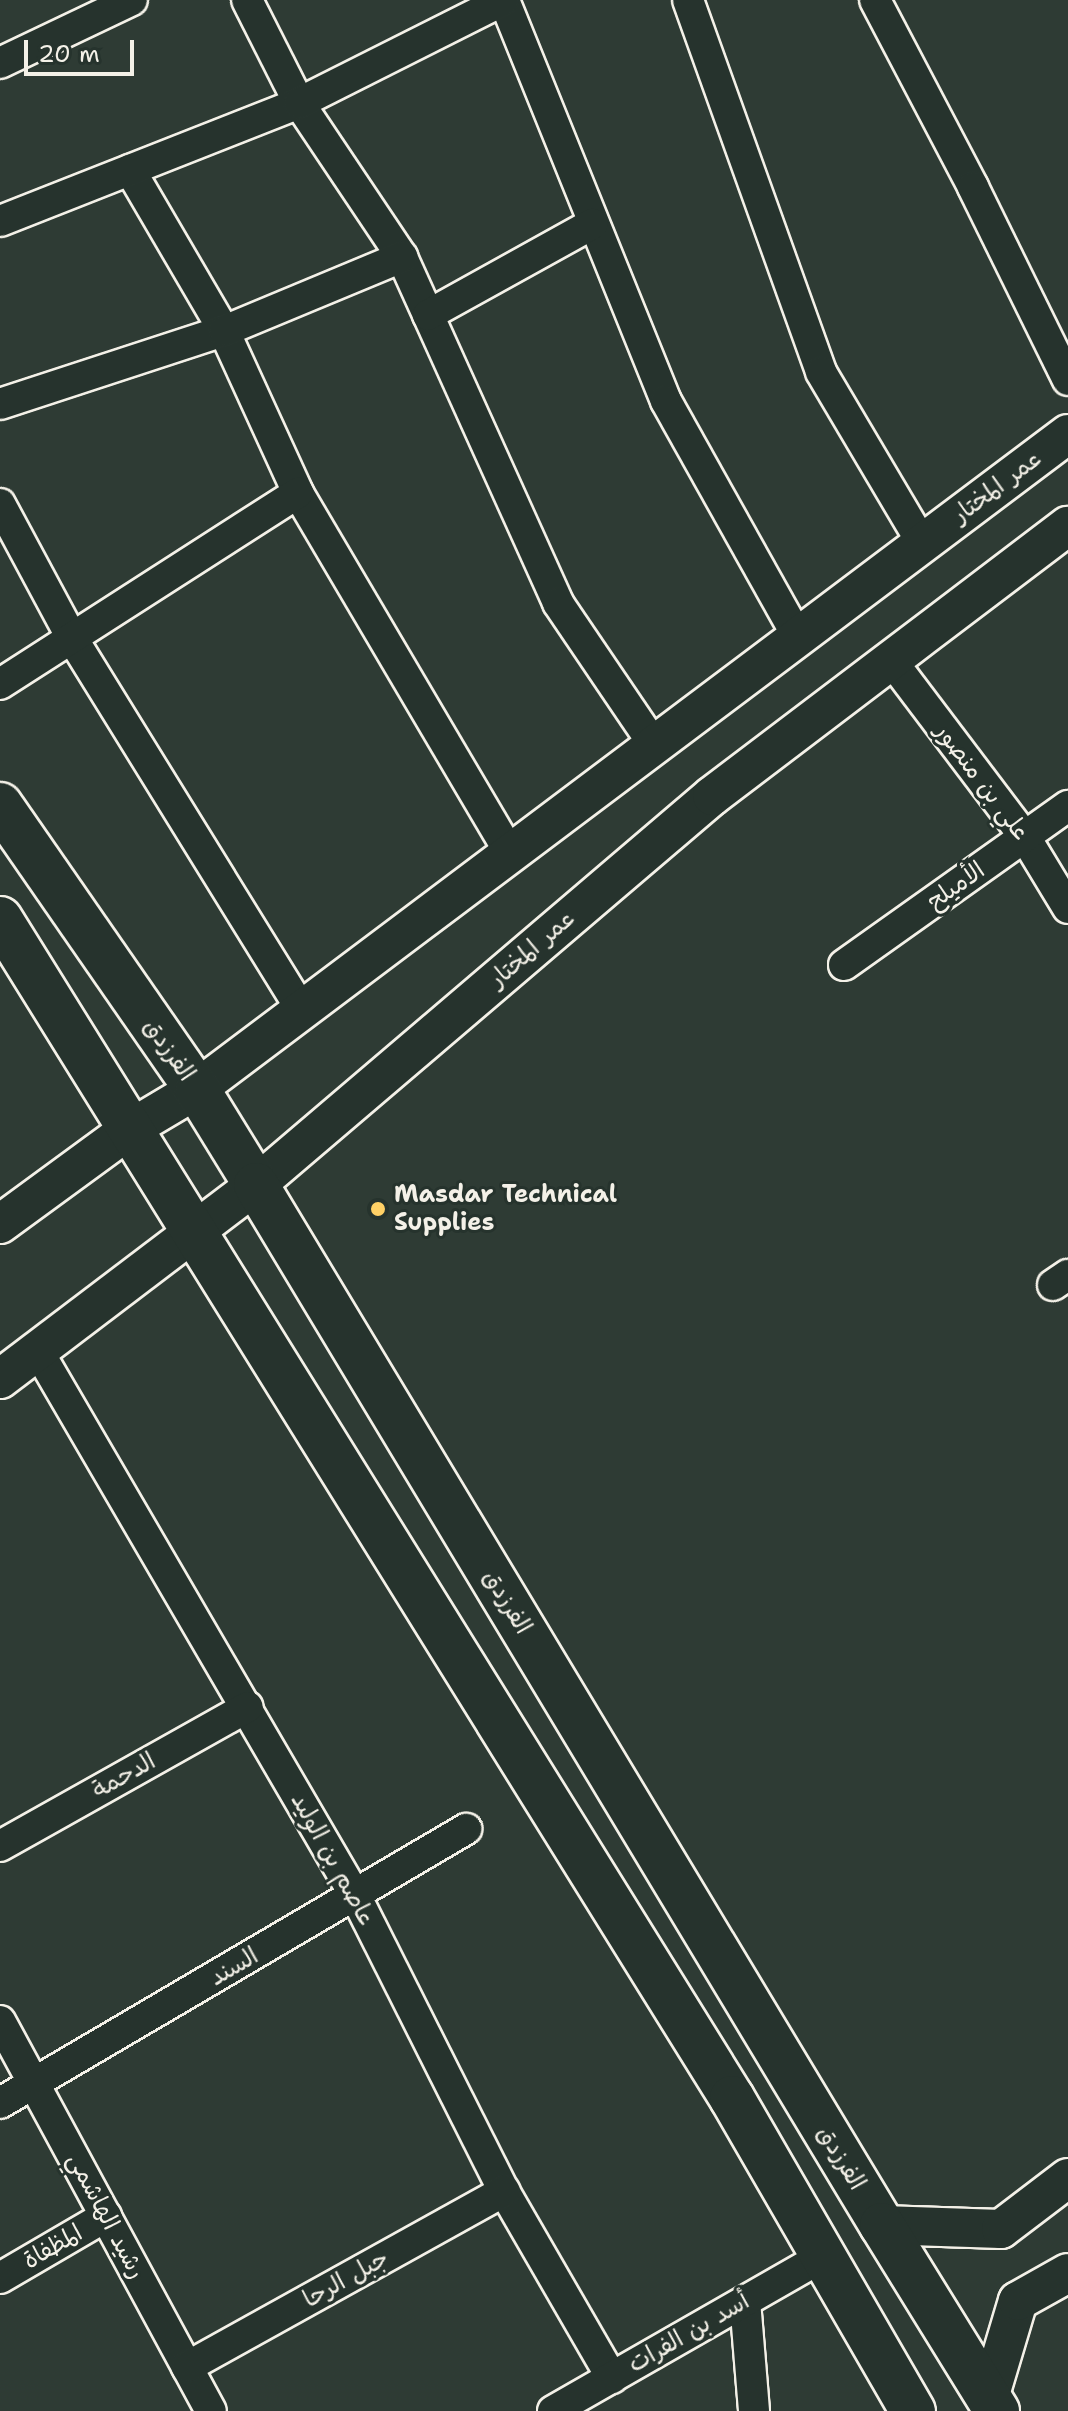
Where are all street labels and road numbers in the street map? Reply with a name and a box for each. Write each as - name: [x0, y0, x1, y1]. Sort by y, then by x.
- street label: عمر المختار: [947, 444, 1047, 530]
- street label: علي بن منصور: [929, 718, 1035, 846]
- street label: الأميلح: [922, 856, 990, 916]
- street label: عمر المختار: [483, 904, 581, 994]
- street label: الفرزدق: [137, 1013, 201, 1087]
- street label: الفرزدق: [477, 1565, 537, 1639]
- street label: الدحمة: [87, 1747, 161, 1805]
- street label: عاصم بن الوليد: [284, 1788, 382, 1932]
- street label: السند: [204, 1942, 264, 1992]
- street label: الفرزدق: [811, 2121, 871, 2195]
- street label: رشيد الهاشمي: [61, 2148, 151, 2284]
- street label: المظفاة: [18, 2219, 88, 2275]
- street label: جبل الرحا: [298, 2244, 394, 2314]
- street label: أسد بن الفرات: [623, 2287, 755, 2379]

